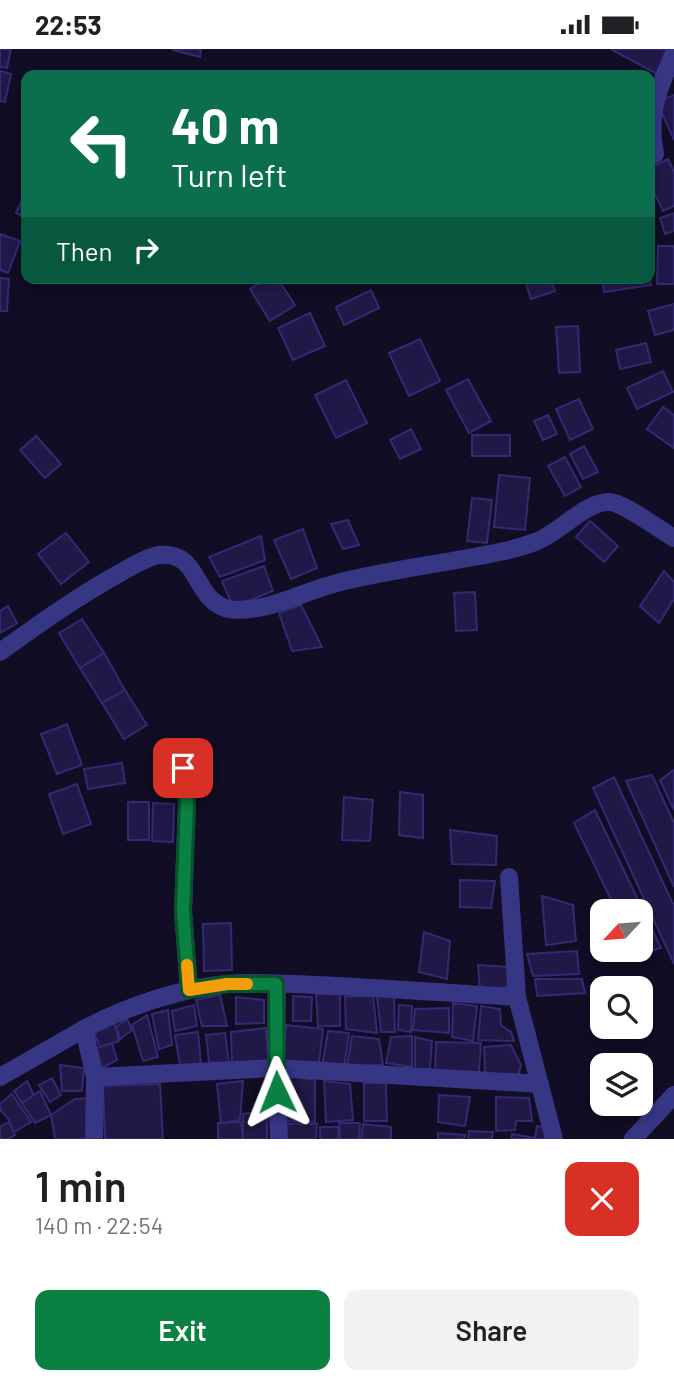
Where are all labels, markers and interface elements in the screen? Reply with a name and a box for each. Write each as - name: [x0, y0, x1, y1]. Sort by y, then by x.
- text: 22:53: [35, 9, 102, 40]
- text: 40 m: [171, 95, 279, 154]
- icon: left: [56, 98, 147, 189]
- text: Turn left: [171, 155, 288, 193]
- icon: right: [127, 231, 165, 269]
- text: Then: [56, 235, 113, 266]
- pin: [153, 738, 213, 798]
- icon: arrive: [164, 749, 202, 787]
- north arrow: [590, 899, 653, 963]
- map controls: [590, 899, 653, 1116]
- button: search: [590, 976, 653, 1039]
- button: layers: [590, 1053, 653, 1116]
- position arrow: [240, 1055, 314, 1129]
- text: 1 min: [35, 1160, 127, 1210]
- button: close: [565, 1162, 639, 1236]
- text: 140 m · 22:54: [35, 1211, 163, 1239]
- button: Exit: [35, 1290, 330, 1370]
- button: Share: [344, 1290, 639, 1370]

